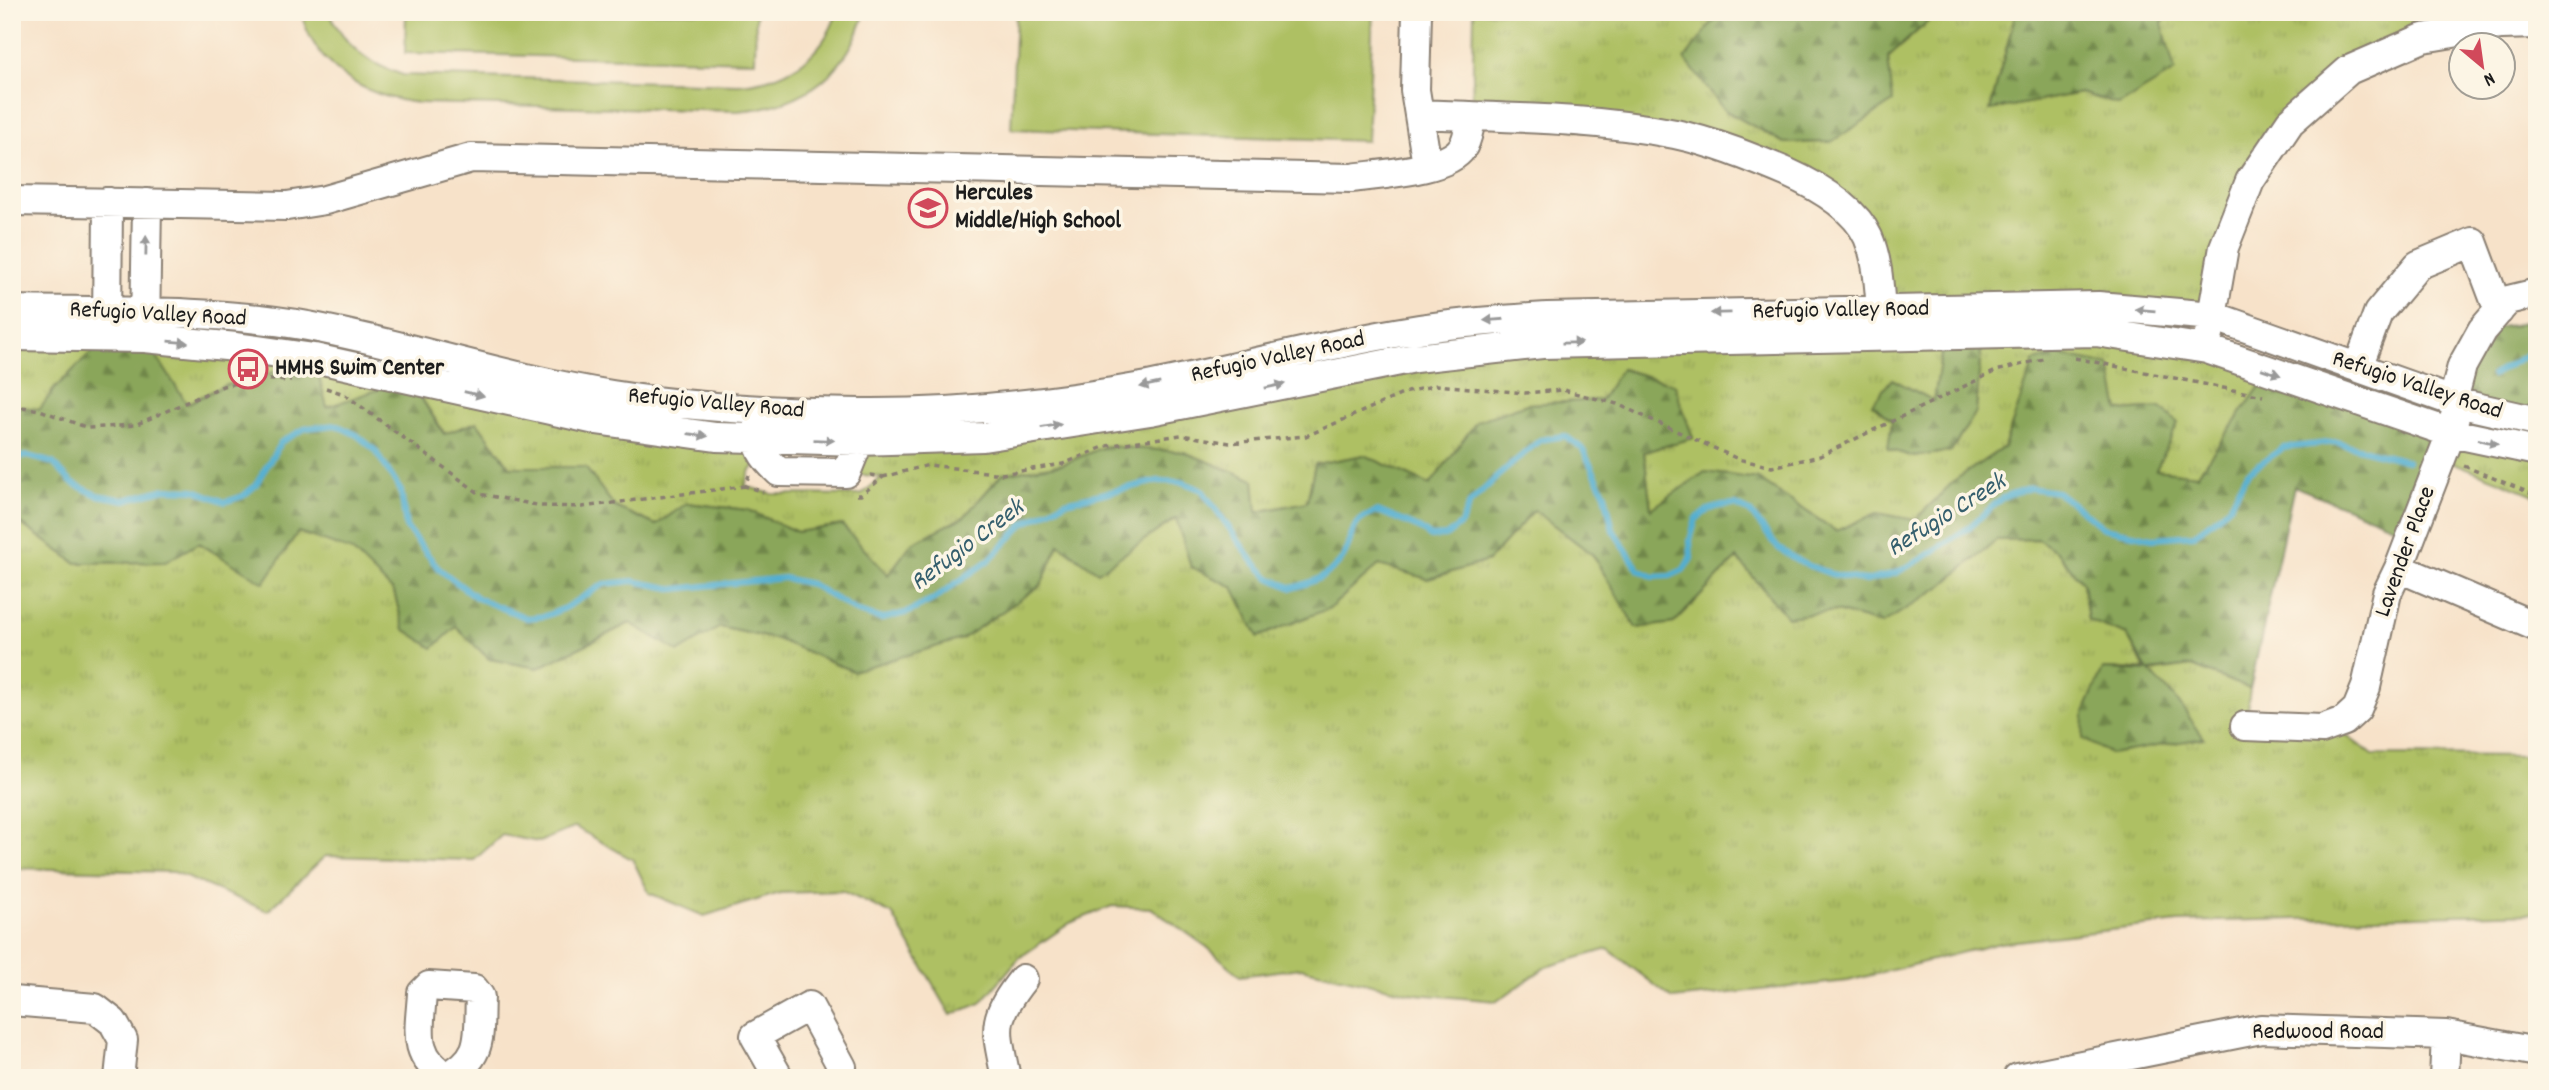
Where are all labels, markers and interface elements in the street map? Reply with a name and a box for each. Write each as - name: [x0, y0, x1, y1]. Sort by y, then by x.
- north arrow: [2448, 32, 2518, 102]
- text: N: [2478, 64, 2499, 92]
- place label: Hercules Middle/High School: [955, 177, 1121, 239]
- school or university icon: Hercules Middle/High School: [907, 187, 949, 229]
- one-way arrow: [141, 235, 152, 257]
- street label: Refugio Valley Road: [1752, 292, 1930, 330]
- street label: Refugio Valley Road: [69, 293, 247, 337]
- one-way arrow: [2133, 304, 2155, 315]
- one-way arrow: [1710, 308, 1732, 319]
- one-way arrow: [1483, 315, 1505, 326]
- street label: Refugio Valley Road: [1188, 323, 1368, 393]
- one-way arrow: [168, 336, 190, 347]
- one-way arrow: [1561, 338, 1583, 349]
- street label: Refugio Valley Road: [2328, 342, 2506, 430]
- bus stop icon: HMHS Swim Center: [227, 348, 269, 390]
- place label: HMHS Swim Center: [275, 352, 445, 386]
- one-way arrow: [2261, 367, 2282, 377]
- street label: Refugio Valley Road: [626, 379, 806, 429]
- one-way arrow: [1139, 380, 1161, 391]
- one-way arrow: [1264, 381, 1286, 392]
- one-way arrow: [463, 388, 485, 399]
- one-way arrow: [1040, 421, 1062, 432]
- one-way arrow: [687, 430, 709, 441]
- one-way arrow: [814, 435, 836, 446]
- one-way arrow: [2477, 436, 2499, 447]
- water label: Refugio Creek: [1880, 464, 2016, 567]
- street label: Lavender Place: [2367, 482, 2445, 622]
- water label: Refugio Creek: [903, 489, 1035, 601]
- street label: Redwood Road: [2252, 1016, 2384, 1050]

